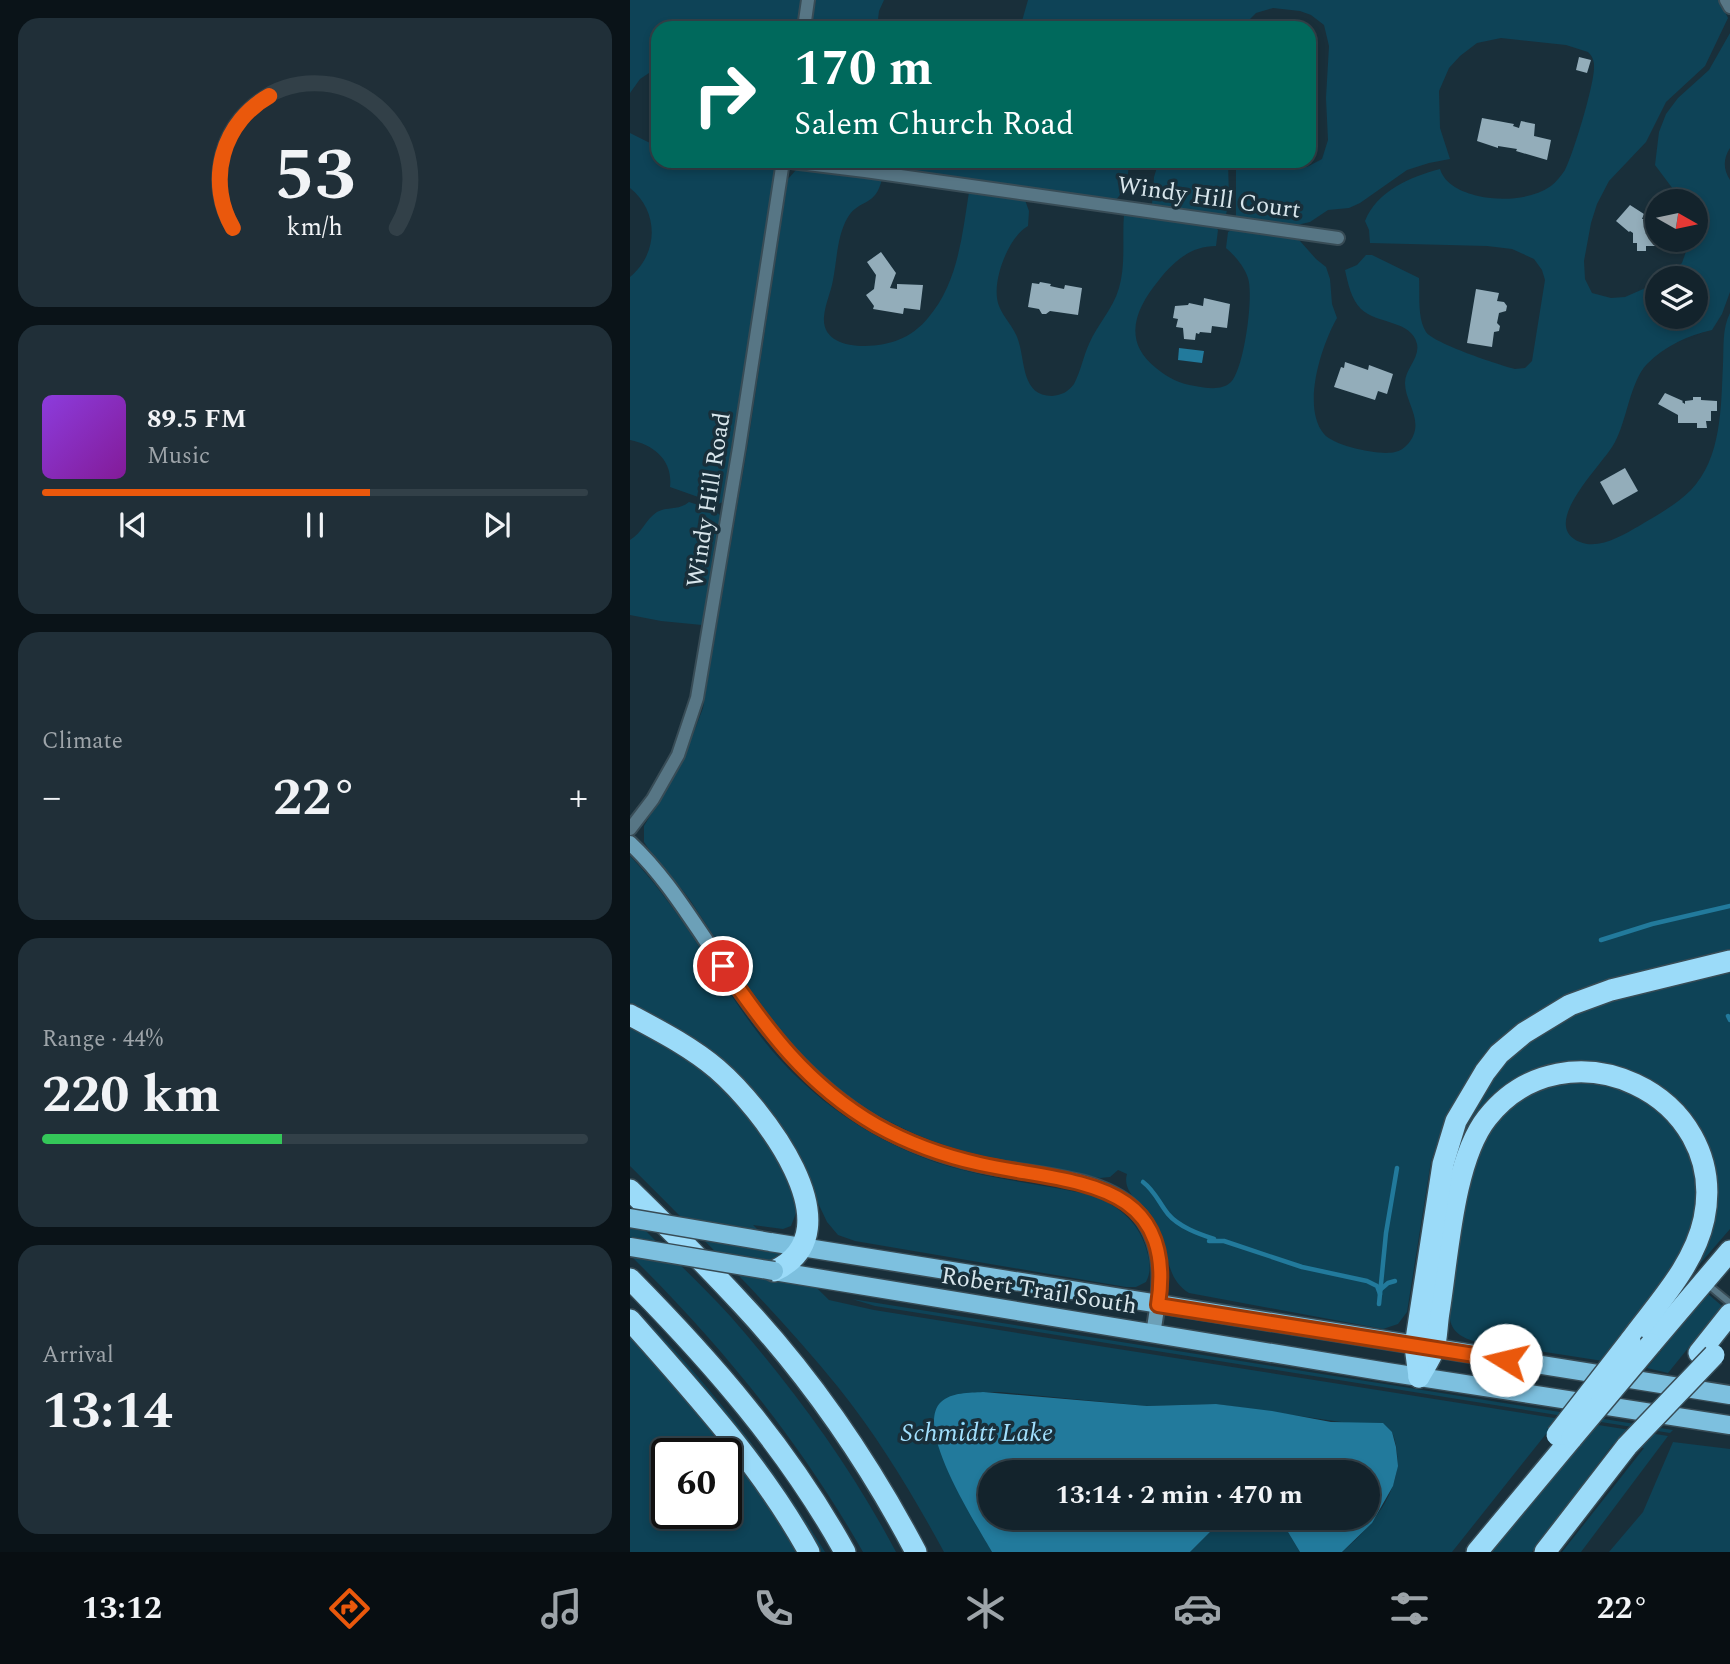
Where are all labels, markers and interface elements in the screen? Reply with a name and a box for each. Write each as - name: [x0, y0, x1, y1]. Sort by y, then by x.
- text: 170 m: [794, 32, 933, 107]
- icon: right: [679, 49, 770, 140]
- text: Salem Church Road: [794, 100, 1074, 149]
- text: 53: [274, 122, 356, 233]
- street label: Windy Hill Court: [1115, 167, 1303, 229]
- north arrow: [1645, 189, 1708, 252]
- map controls: [1645, 189, 1708, 329]
- text: km/h: [287, 209, 343, 247]
- button: layers: [1645, 266, 1708, 329]
- text: 89.5 FM: [147, 399, 247, 439]
- street label: Windy Hill Road: [677, 410, 741, 590]
- text: Music: [147, 439, 210, 474]
- icon: previous: [114, 506, 152, 544]
- icon: pause: [296, 506, 334, 544]
- icon: next: [478, 506, 516, 544]
- text: Climate: [42, 724, 123, 759]
- text: 22°: [273, 759, 357, 838]
- text: −: [42, 769, 61, 827]
- text: +: [569, 769, 588, 827]
- pin: [693, 936, 753, 996]
- icon: arrive: [704, 947, 742, 985]
- text: Range · 44%: [42, 1022, 163, 1057]
- text: 220 km: [42, 1056, 221, 1135]
- street label: Robert Trail South: [939, 1258, 1139, 1324]
- position arrow: [1469, 1323, 1543, 1397]
- text: Arrival: [42, 1338, 114, 1373]
- text: 13:14: [42, 1372, 173, 1451]
- water label: Schmidtt Lake: [901, 1413, 1053, 1453]
- speed limit sign: 60: [651, 1438, 742, 1529]
- text: 13:14 · 2 min · 470 m: [1055, 1475, 1303, 1515]
- text: 13:12: [81, 1584, 162, 1633]
- icon: directions: [325, 1584, 374, 1633]
- icon: music: [537, 1584, 586, 1633]
- icon: phone: [749, 1584, 798, 1633]
- icon: climate: [961, 1584, 1010, 1633]
- icon: car: [1173, 1584, 1222, 1633]
- icon: filters: [1385, 1584, 1434, 1633]
- text: 22°: [1597, 1584, 1648, 1633]

